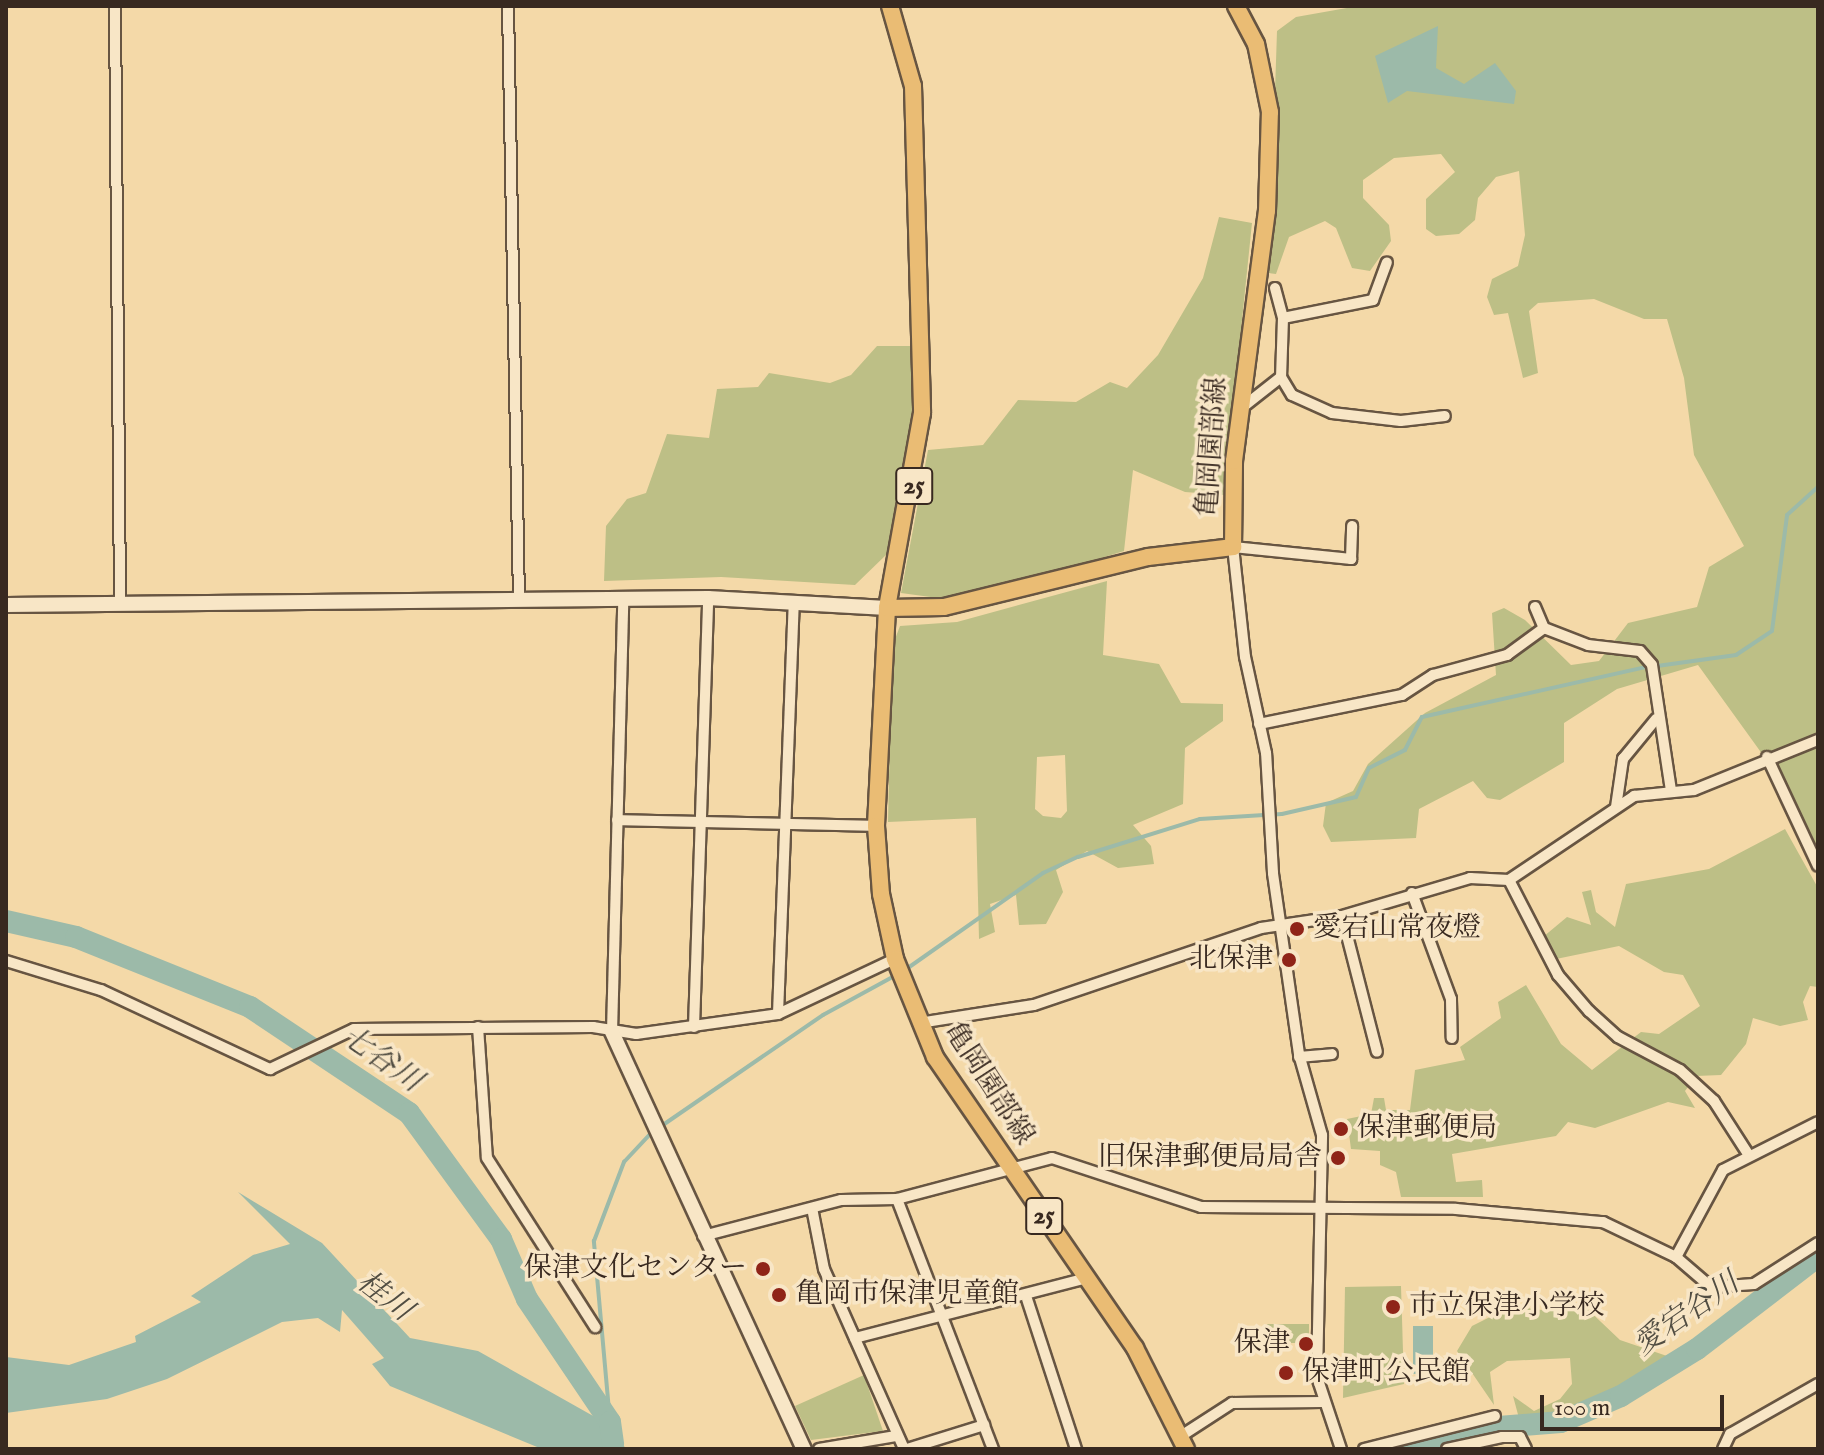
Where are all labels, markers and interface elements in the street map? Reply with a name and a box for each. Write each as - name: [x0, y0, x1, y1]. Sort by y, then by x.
- street label: 亀岡園部線: [1191, 376, 1235, 518]
- road number: 25: [894, 464, 934, 508]
- place label: 愛宕山常夜燈: [1313, 912, 1481, 946]
- marker: 愛宕山常夜燈: [1288, 920, 1306, 938]
- place label: 北保津: [1189, 943, 1273, 977]
- marker: 北保津: [1280, 951, 1298, 969]
- street label: 亀岡園部線: [936, 1016, 1040, 1152]
- water label: 七谷川: [334, 1019, 428, 1101]
- place label: 保津郵便局: [1357, 1112, 1497, 1146]
- marker: 保津郵便局: [1332, 1120, 1350, 1138]
- place label: 旧保津郵便局局舎: [1098, 1141, 1322, 1175]
- marker: 旧保津郵便局局舎: [1329, 1149, 1347, 1167]
- road number: 25: [1024, 1194, 1064, 1238]
- place label: 保津文化センター: [523, 1252, 747, 1286]
- marker: 保津文化センター: [754, 1260, 772, 1278]
- water label: 桂川: [349, 1264, 419, 1330]
- water label: 愛宕谷川: [1628, 1266, 1746, 1364]
- place label: 亀岡市保津児童館: [795, 1278, 1019, 1312]
- marker: 亀岡市保津児童館: [770, 1286, 788, 1304]
- place label: 市立保津小学校: [1409, 1290, 1605, 1324]
- marker: 市立保津小学校: [1384, 1298, 1402, 1316]
- place label: 保津: [1234, 1327, 1290, 1361]
- marker: 保津: [1297, 1335, 1315, 1353]
- place label: 保津町公民館: [1302, 1356, 1470, 1390]
- marker: 保津町公民館: [1277, 1364, 1295, 1382]
- scale bar: [1544, 1379, 1728, 1429]
- text: 100 m: [1554, 1393, 1610, 1424]

